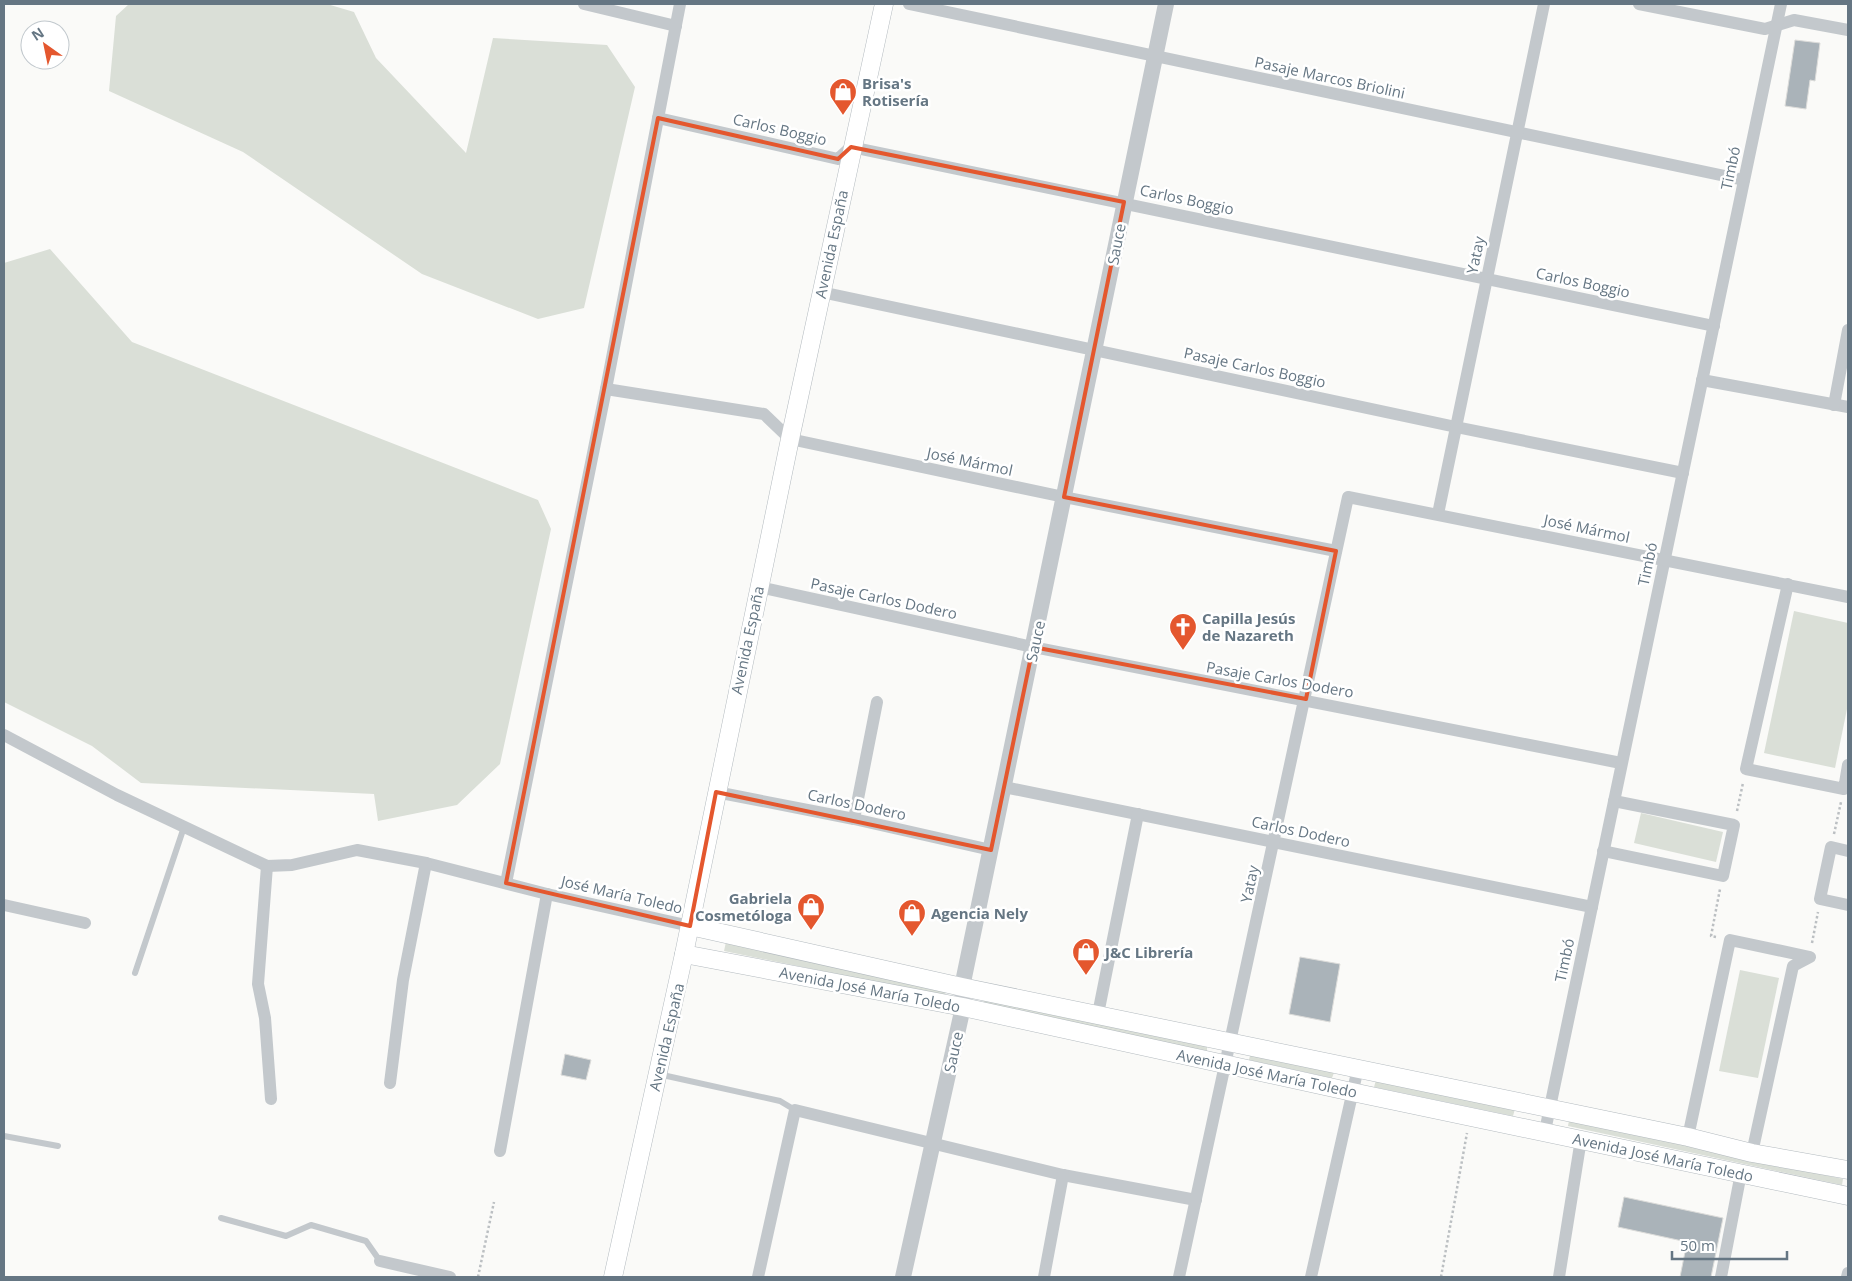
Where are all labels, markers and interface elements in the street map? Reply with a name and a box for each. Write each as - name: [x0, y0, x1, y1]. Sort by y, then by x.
- north arrow: [20, 20, 70, 70]
- text: N: [28, 23, 48, 45]
- street label: Pasaje Marcos Briolini: [1253, 51, 1407, 103]
- place label: Brisa's Rotisería: [862, 73, 929, 110]
- shop icon: Brisa's Rotisería: [828, 77, 858, 116]
- street label: Carlos Boggio: [731, 109, 829, 149]
- street label: Timbó: [1716, 144, 1744, 192]
- street label: Carlos Boggio: [1138, 179, 1236, 219]
- street label: Avenida España: [810, 188, 852, 300]
- street label: Sauce: [1102, 222, 1130, 266]
- street label: Yatay: [1461, 234, 1489, 276]
- street label: Carlos Boggio: [1534, 262, 1632, 302]
- street label: Pasaje Carlos Boggio: [1182, 342, 1328, 392]
- street label: José Mármol: [923, 442, 1015, 480]
- street label: José Mármol: [1540, 509, 1632, 547]
- street label: Timbó: [1633, 540, 1661, 588]
- street label: Pasaje Carlos Dodero: [809, 573, 959, 623]
- street label: Avenida España: [726, 584, 768, 696]
- place label: Capilla Jesús de Nazareth: [1202, 608, 1295, 645]
- church icon: Capilla Jesús de Nazareth: [1168, 612, 1198, 651]
- street label: Sauce: [1021, 619, 1049, 663]
- street label: Pasaje Carlos Dodero: [1205, 656, 1355, 702]
- street label: Carlos Dodero: [806, 784, 908, 824]
- street label: Carlos Dodero: [1250, 811, 1352, 851]
- street label: Yatay: [1235, 863, 1263, 905]
- street label: José María Toledo: [557, 870, 685, 918]
- place label: Gabriela Cosmetóloga: [695, 888, 792, 925]
- shop icon: Gabriela Cosmetóloga: [796, 892, 826, 931]
- shop icon: Agencia Nely: [897, 898, 927, 937]
- place label: Agencia Nely: [931, 903, 1028, 923]
- street label: Timbó: [1550, 936, 1578, 984]
- shop icon: J&C Librería: [1071, 937, 1101, 976]
- place label: J&C Librería: [1103, 942, 1193, 962]
- street label: Avenida José María Toledo: [778, 962, 962, 1016]
- street label: Avenida España: [644, 981, 688, 1093]
- street label: Sauce: [939, 1030, 967, 1074]
- street label: Avenida José María Toledo: [1175, 1044, 1359, 1102]
- street label: Avenida José María Toledo: [1571, 1128, 1755, 1186]
- scale bar: [1672, 1228, 1787, 1260]
- text: 50 m: [1680, 1235, 1715, 1255]

